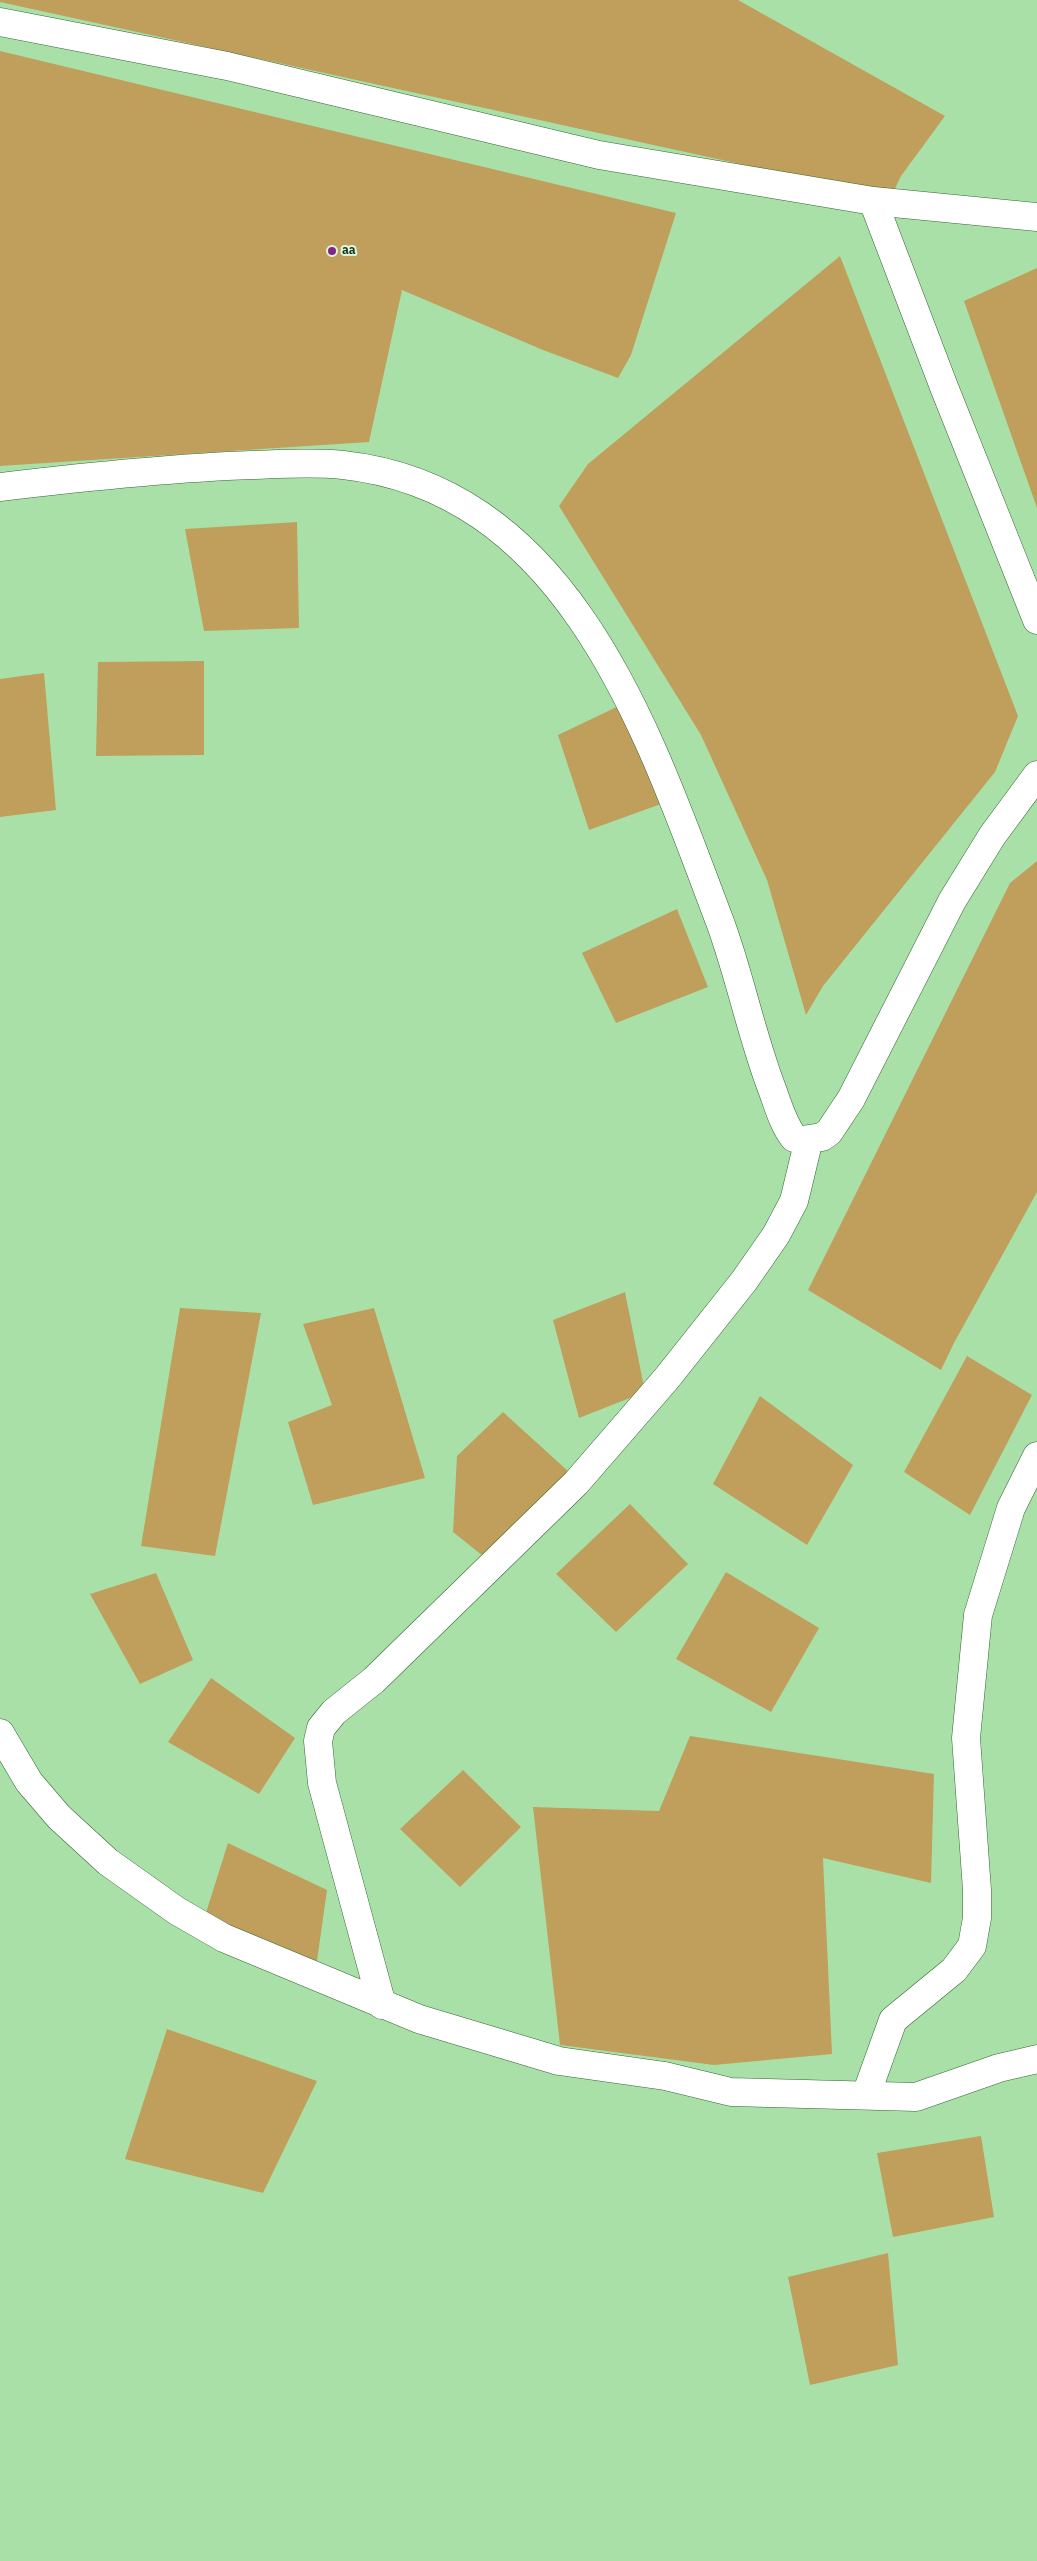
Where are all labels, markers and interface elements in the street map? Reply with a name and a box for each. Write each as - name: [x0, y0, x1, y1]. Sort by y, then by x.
- place label: aa: [342, 244, 356, 258]
- marker: aa: [326, 245, 338, 257]

